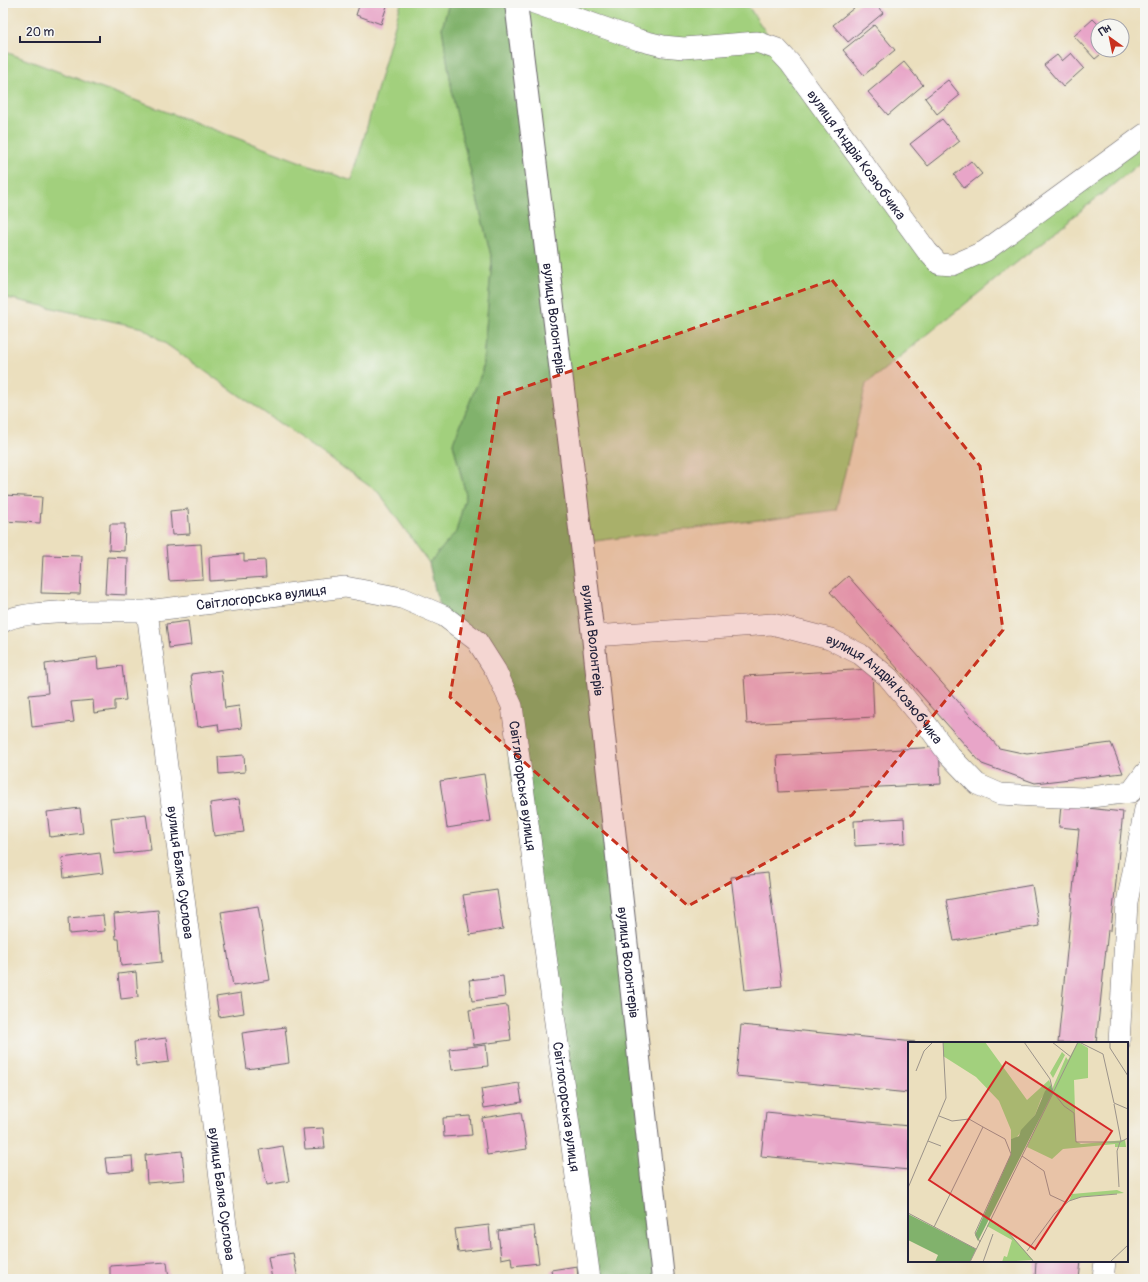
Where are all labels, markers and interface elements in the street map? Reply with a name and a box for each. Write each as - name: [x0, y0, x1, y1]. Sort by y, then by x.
- scale bar: [20, 18, 100, 44]
- north arrow: [1090, 18, 1130, 58]
- text: Пн: [1096, 21, 1114, 39]
- text: 20 m: [26, 25, 55, 40]
- street label: вулиця Андрія Козюбчика: [804, 86, 910, 223]
- street label: вулиця Волонтерів: [539, 262, 570, 375]
- street label: Світлогорська вулиця: [195, 581, 327, 613]
- street label: вулиця Волонтерів: [578, 584, 608, 697]
- street label: вулиця Андрія Козюбчика: [824, 630, 946, 747]
- street label: Світлогорська вулиця: [506, 720, 540, 852]
- street label: вулиця Балка Суслова: [164, 805, 198, 940]
- street label: вулиця Волонтерів: [614, 906, 643, 1019]
- street label: Світлогорська вулиця: [549, 1041, 584, 1173]
- inset map: [908, 1042, 1128, 1262]
- street label: вулиця Балка Суслова: [205, 1126, 239, 1261]

